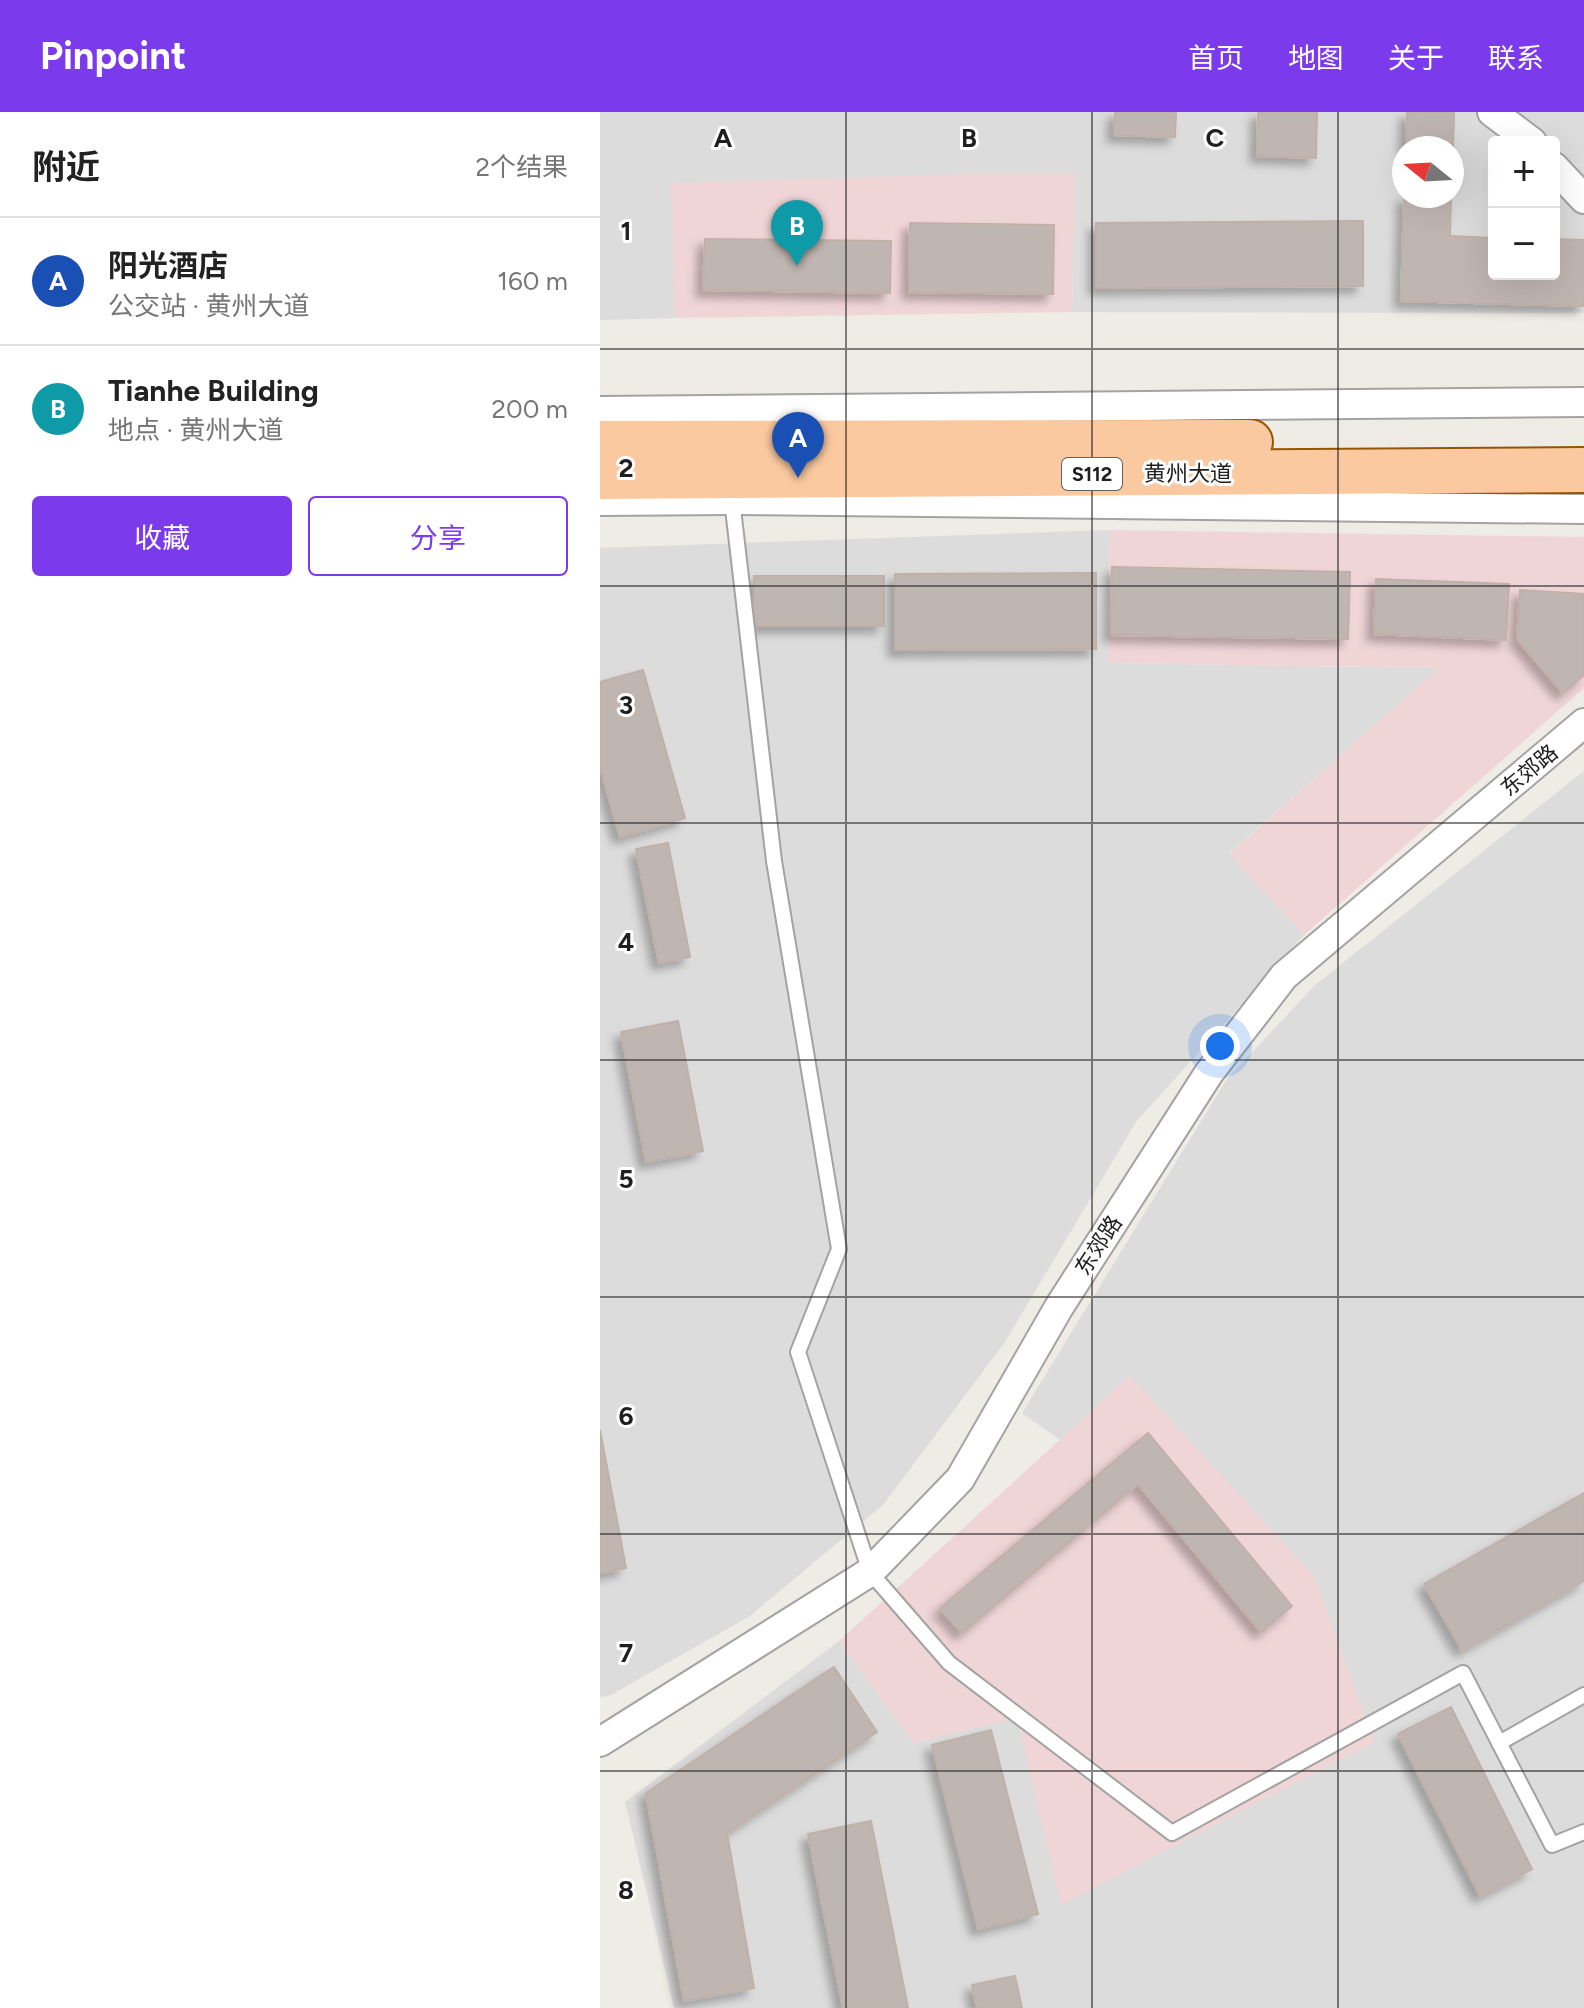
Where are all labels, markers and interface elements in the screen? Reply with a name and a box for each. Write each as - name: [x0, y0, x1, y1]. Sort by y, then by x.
- text: Pinpoint: [40, 33, 186, 79]
- text: 首页: [1188, 41, 1244, 75]
- text: 地图: [1288, 41, 1344, 75]
- text: 关于: [1388, 41, 1444, 75]
- text: 联系: [1488, 41, 1544, 75]
- text: A: [714, 122, 733, 154]
- text: B: [961, 122, 977, 154]
- text: C: [1206, 122, 1225, 154]
- north arrow: [1392, 136, 1464, 208]
- map controls: [1488, 136, 1560, 280]
- button: +: [1488, 136, 1560, 208]
- text: 附近: [32, 147, 100, 188]
- text: 2个结果: [475, 151, 568, 183]
- pin: B: [771, 200, 823, 266]
- button: −: [1488, 208, 1560, 280]
- text: 1: [621, 215, 631, 247]
- text: 阳光酒店: [108, 247, 228, 284]
- text: A: [49, 265, 67, 297]
- text: 160 m: [497, 265, 568, 297]
- text: 公交站 · 黄州大道: [108, 290, 309, 322]
- text: Tianhe Building: [108, 372, 319, 409]
- text: B: [50, 393, 66, 425]
- text: 200 m: [492, 393, 568, 425]
- pin: A: [772, 412, 824, 478]
- text: 地点 · 黄州大道: [108, 414, 283, 446]
- text: 2: [618, 452, 634, 484]
- road number: S112: [1062, 458, 1122, 490]
- street label: 黄州大道: [1144, 460, 1232, 487]
- button: 收藏: [32, 496, 292, 576]
- button: 分享: [308, 496, 568, 576]
- text: 3: [619, 689, 633, 721]
- street label: 东郊路: [1495, 739, 1563, 802]
- text: 4: [618, 926, 634, 958]
- your location: [1200, 1026, 1240, 1066]
- text: 5: [618, 1163, 634, 1195]
- street label: 东郊路: [1069, 1210, 1128, 1280]
- text: 6: [618, 1400, 634, 1432]
- text: 7: [619, 1637, 633, 1669]
- text: 8: [618, 1874, 634, 1906]

